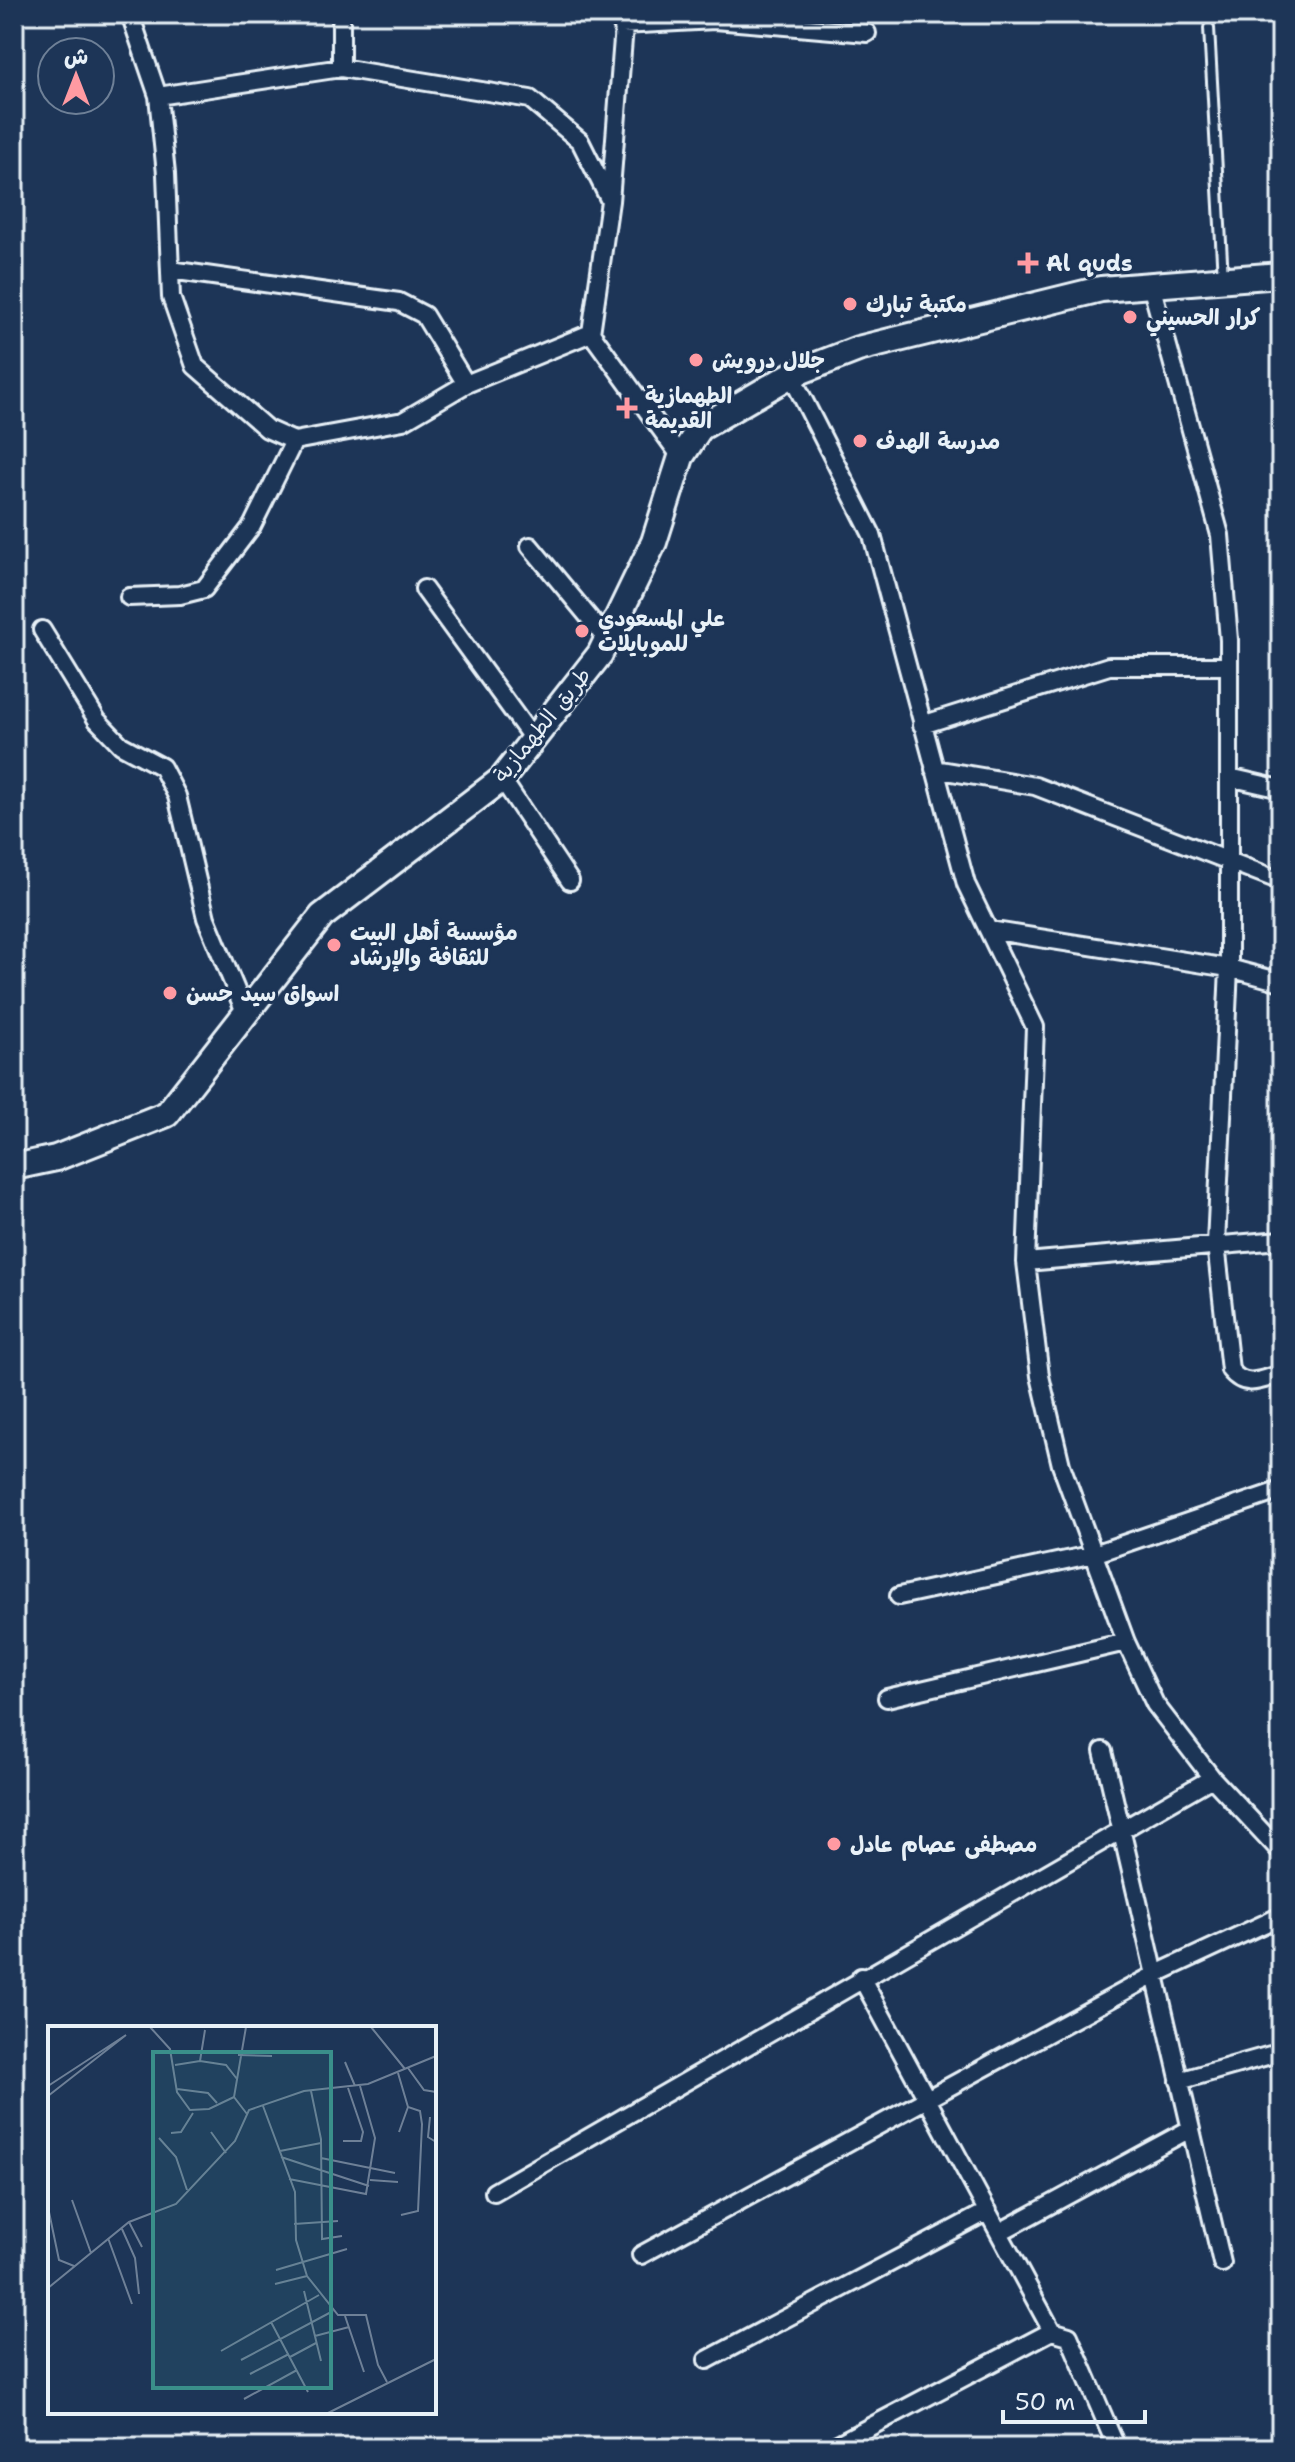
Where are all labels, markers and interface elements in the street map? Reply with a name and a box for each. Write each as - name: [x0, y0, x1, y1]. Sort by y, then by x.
- north arrow: [36, 36, 116, 116]
- text: ش: [64, 42, 88, 71]
- place label: Al quds: [1046, 249, 1133, 278]
- marker: Al quds: [1017, 252, 1039, 274]
- place label: مكتبة تبارك: [866, 290, 967, 319]
- marker: مكتبة تبارك: [841, 295, 859, 313]
- place label: كرار الحسيني: [1146, 303, 1261, 337]
- marker: كرار الحسيني: [1121, 308, 1139, 326]
- place label: جلال درويش: [712, 346, 825, 375]
- marker: جلال درويش: [687, 351, 705, 369]
- place label: الطهمازية القديمة: [645, 381, 732, 435]
- marker: الطهمازية القديمة: [616, 397, 638, 419]
- place label: مدرسة الهدف: [876, 427, 1000, 456]
- marker: مدرسة الهدف: [851, 432, 869, 450]
- place label: علي المسعودي للموبايلات: [598, 604, 725, 658]
- marker: علي المسعودي للموبايلات: [573, 622, 591, 640]
- street label: طريق الطهمازية: [487, 661, 597, 789]
- place label: مؤسسة أهل البيت للثقافة والإرشاد: [350, 918, 518, 972]
- marker: مؤسسة أهل البيت للثقافة والإرشاد: [325, 936, 343, 954]
- place label: اسواق سيد حسن: [186, 979, 339, 1008]
- marker: اسواق سيد حسن: [161, 984, 179, 1002]
- place label: مصطفى عصام عادل: [850, 1830, 1037, 1861]
- marker: مصطفى عصام عادل: [825, 1835, 843, 1853]
- inset map: [48, 2026, 436, 2414]
- scale bar: [1003, 2374, 1145, 2424]
- text: 50 m: [1015, 2386, 1075, 2418]

